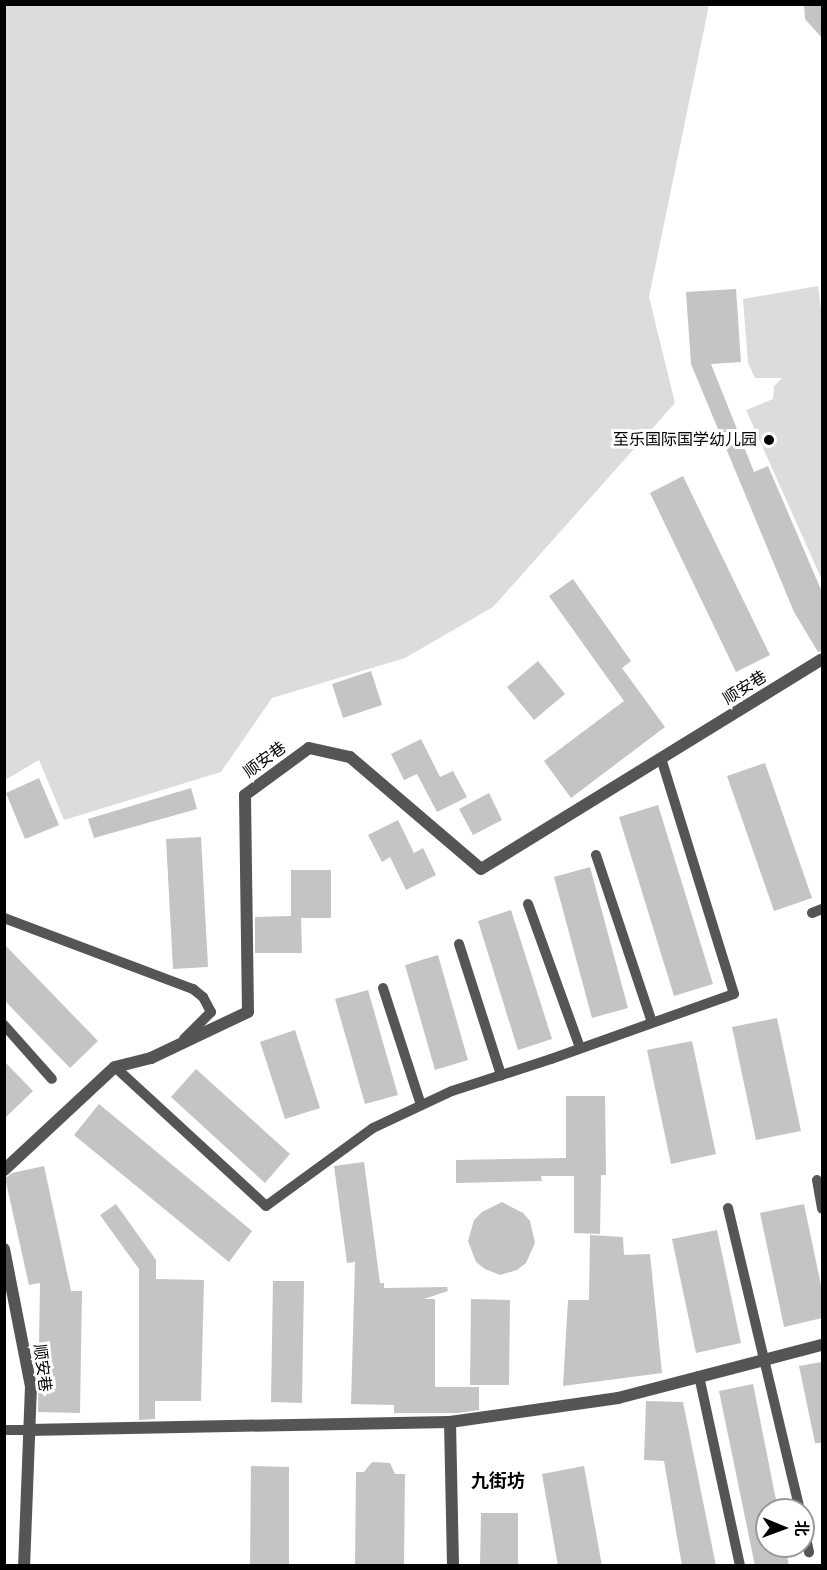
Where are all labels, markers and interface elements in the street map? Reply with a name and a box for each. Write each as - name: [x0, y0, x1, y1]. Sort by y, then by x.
- place label: 至乐国际国学幼儿园: [613, 430, 757, 450]
- marker: 至乐国际国学幼儿园: [762, 433, 776, 447]
- street label: 顺安巷: [720, 667, 770, 709]
- street label: 顺安巷: [240, 738, 290, 782]
- street label: 顺安巷: [30, 1343, 54, 1393]
- district label: 九街坊: [471, 1470, 525, 1492]
- north arrow: [755, 1498, 815, 1558]
- text: 北: [792, 1520, 811, 1536]

